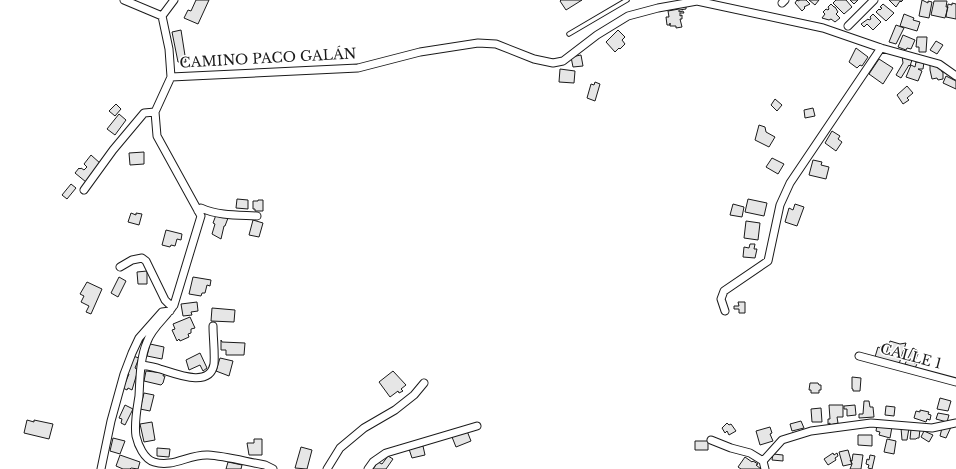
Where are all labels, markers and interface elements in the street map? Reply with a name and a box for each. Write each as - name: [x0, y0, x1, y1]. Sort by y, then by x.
- street label: CAMINO PACO GALÁN: [179, 44, 357, 72]
- street label: CALLE 1: [878, 339, 944, 373]

